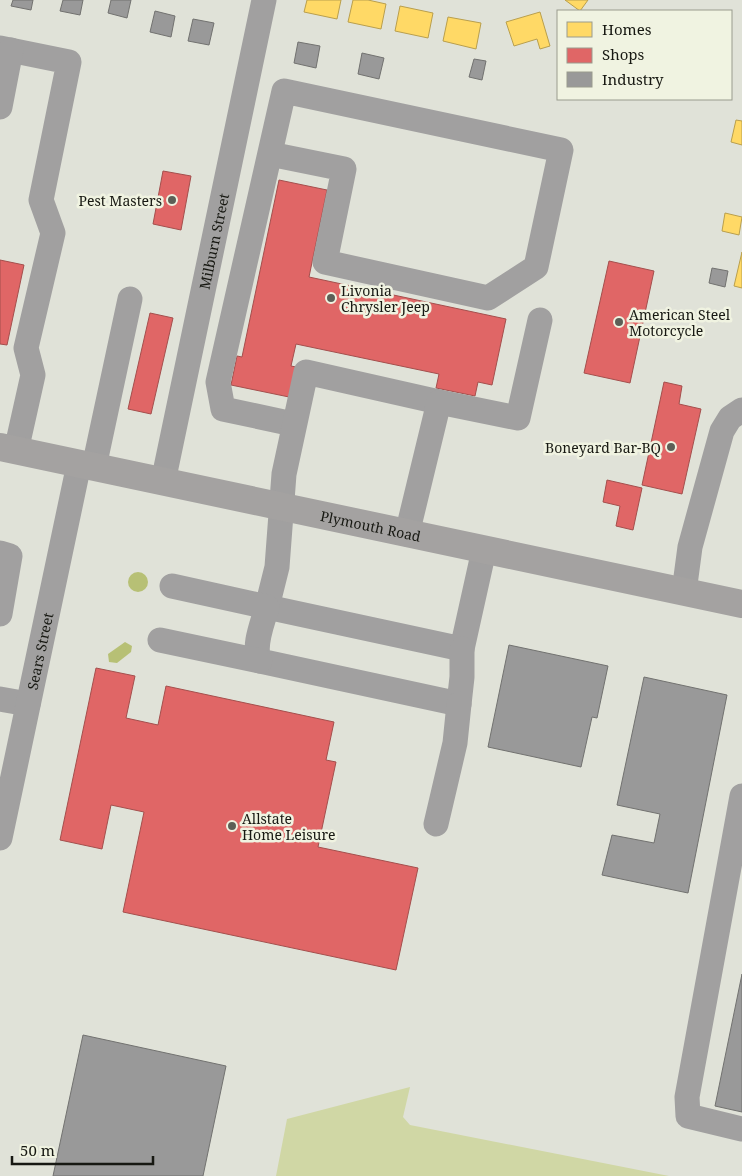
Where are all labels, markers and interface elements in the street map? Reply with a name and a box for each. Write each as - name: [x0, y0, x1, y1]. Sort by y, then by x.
- legend: [557, 10, 732, 100]
- text: Homes: [602, 19, 652, 39]
- text: Shops: [602, 44, 645, 64]
- text: Industry: [602, 69, 664, 89]
- place label: Pest Masters: [79, 191, 162, 210]
- street label: Milburn Street: [194, 191, 233, 291]
- marker: Pest Masters: [166, 194, 178, 206]
- place label: Livonia Chrysler Jeep: [341, 281, 430, 316]
- marker: Livonia Chrysler Jeep: [325, 292, 337, 304]
- place label: American Steel Motorcycle: [629, 305, 731, 340]
- marker: American Steel Motorcycle: [613, 316, 625, 328]
- place label: Boneyard Bar-BQ: [545, 438, 661, 457]
- marker: Boneyard Bar-BQ: [665, 441, 677, 453]
- street label: Plymouth Road: [319, 506, 423, 545]
- street label: Sears Street: [22, 611, 57, 692]
- place label: Allstate Home Leisure: [242, 809, 336, 844]
- marker: Allstate Home Leisure: [226, 820, 238, 832]
- scale bar: [12, 1134, 154, 1166]
- text: 50 m: [20, 1140, 55, 1160]

